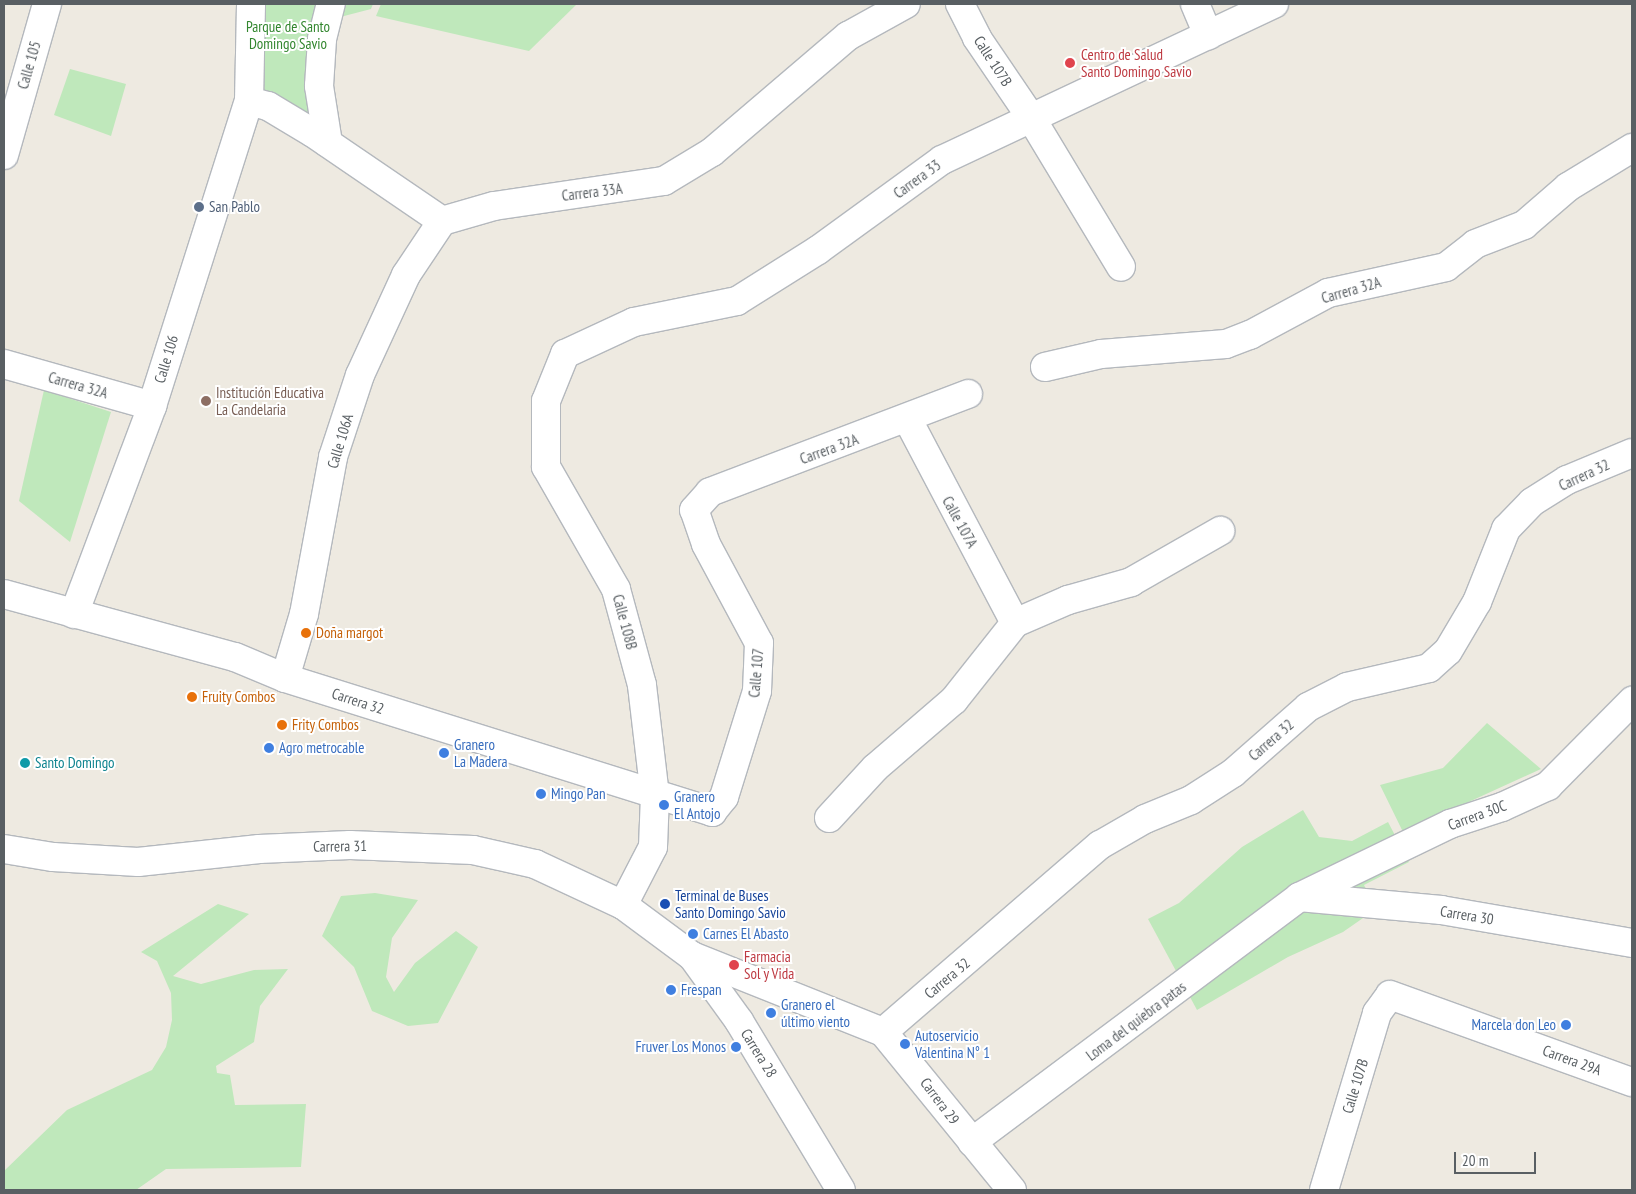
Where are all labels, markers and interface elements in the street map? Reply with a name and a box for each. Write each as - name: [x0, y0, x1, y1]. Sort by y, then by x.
- park label: Parque de Santo Domingo Savio: [246, 17, 330, 52]
- street label: Calle 107B: [970, 32, 1016, 90]
- street label: Calle 105: [14, 39, 44, 91]
- place label: Centro de Salud Santo Domingo Savio: [1081, 45, 1192, 80]
- marker: Centro de Salud Santo Domingo Savio: [1063, 56, 1077, 70]
- street label: Carrera 33: [890, 156, 944, 202]
- street label: Carrera 33A: [561, 179, 623, 205]
- place label: San Pablo: [209, 198, 260, 216]
- marker: San Pablo: [193, 201, 205, 213]
- street label: Carrera 32A: [1319, 273, 1383, 307]
- street label: Calle 106: [150, 333, 182, 385]
- street label: Carrera 32A: [46, 368, 110, 402]
- place label: Institución Educativa La Candelaria: [216, 383, 324, 418]
- marker: Institución Educativa La Candelaria: [200, 395, 212, 407]
- street label: Calle 106A: [323, 411, 357, 471]
- street label: Carrera 32A: [797, 430, 861, 468]
- street label: Carrera 32: [1556, 455, 1612, 495]
- street label: Calle 107A: [939, 493, 981, 551]
- street label: Calle 108B: [609, 592, 641, 652]
- place label: Doña margot: [316, 624, 383, 642]
- marker: Doña margot: [300, 627, 312, 639]
- street label: Calle 107: [745, 648, 767, 698]
- street label: Carrera 32: [330, 684, 386, 718]
- place label: Fruity Combos: [202, 688, 276, 706]
- marker: Fruity Combos: [186, 691, 198, 703]
- place label: Frity Combos: [292, 716, 359, 734]
- street label: Carrera 32: [1245, 716, 1297, 764]
- marker: Frity Combos: [276, 719, 288, 731]
- place label: Granero La Madera: [454, 735, 508, 770]
- place label: Agro metrocable: [279, 739, 364, 757]
- marker: Agro metrocable: [263, 742, 275, 754]
- marker: Granero La Madera: [438, 747, 450, 759]
- place label: Santo Domingo: [35, 754, 115, 772]
- marker: Santo Domingo: [19, 757, 31, 769]
- place label: Mingo Pan: [551, 785, 605, 803]
- place label: Granero El Antojo: [674, 787, 721, 822]
- marker: Mingo Pan: [535, 788, 547, 800]
- street label: Carrera 30C: [1445, 796, 1509, 834]
- marker: Granero El Antojo: [658, 799, 670, 811]
- street label: Carrera 31: [313, 837, 367, 855]
- place label: Terminal de Buses Santo Domingo Savio: [675, 886, 786, 921]
- marker: Terminal de Buses Santo Domingo Savio: [659, 898, 671, 910]
- street label: Carrera 30: [1439, 902, 1495, 928]
- place label: Carnes El Abasto: [703, 925, 789, 943]
- marker: Carnes El Abasto: [687, 928, 699, 940]
- place label: Farmacia Sol y Vida: [744, 947, 795, 982]
- street label: Carrera 32: [921, 954, 973, 1002]
- marker: Farmacia Sol y Vida: [728, 959, 740, 971]
- street label: Loma del quiebra patas: [1083, 978, 1189, 1064]
- place label: Frespan: [681, 981, 722, 999]
- marker: Frespan: [665, 984, 677, 996]
- place label: Granero el último viento: [781, 995, 850, 1030]
- marker: Granero el último viento: [765, 1007, 777, 1019]
- place label: Marcela don Leo: [1472, 1016, 1556, 1034]
- marker: Marcela don Leo: [1560, 1019, 1572, 1031]
- street label: Carrera 28: [737, 1025, 781, 1081]
- place label: Autoservicio Valentina N° 1: [915, 1026, 990, 1061]
- place label: Fruver Los Monos: [635, 1038, 726, 1056]
- marker: Autoservicio Valentina N° 1: [899, 1038, 911, 1050]
- marker: Fruver Los Monos: [730, 1041, 742, 1053]
- street label: Carrera 29A: [1540, 1041, 1604, 1079]
- street label: Calle 107B: [1338, 1056, 1372, 1116]
- street label: Carrera 29: [917, 1074, 963, 1128]
- scale bar: [1456, 1142, 1538, 1174]
- text: 20 m: [1462, 1151, 1488, 1170]

